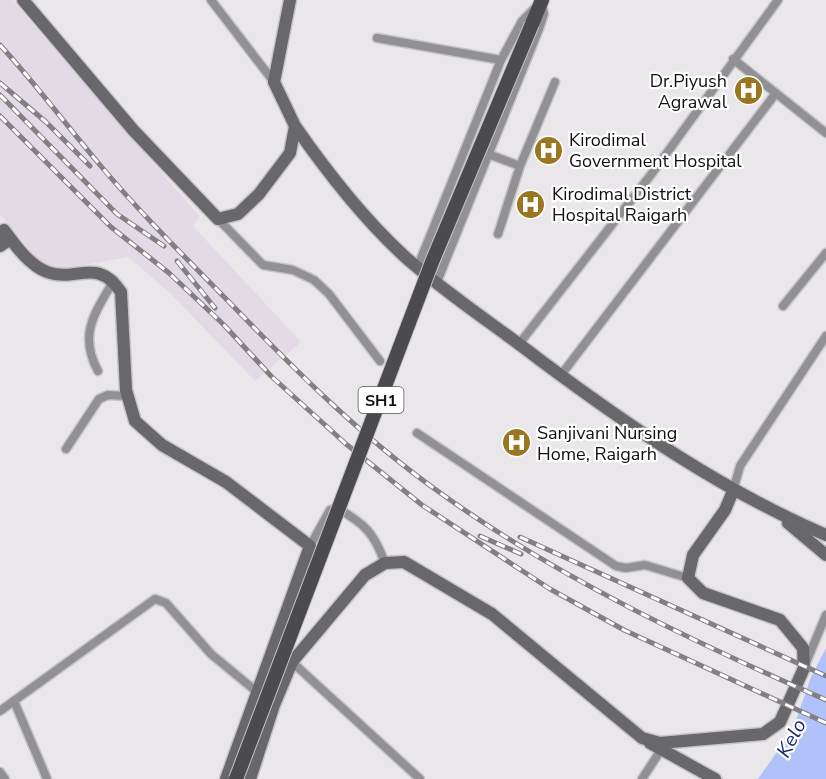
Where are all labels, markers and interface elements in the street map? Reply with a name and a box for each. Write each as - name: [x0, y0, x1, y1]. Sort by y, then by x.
- place label: Dr.Piyush Agrawal: [650, 69, 728, 114]
- hospital icon: Dr.Piyush Agrawal: [732, 75, 764, 107]
- place label: Kirodimal Government Hospital: [569, 128, 742, 173]
- hospital icon: Kirodimal Government Hospital: [532, 134, 564, 166]
- place label: Kirodimal District Hospital Raigarh: [552, 182, 692, 227]
- hospital icon: Kirodimal District Hospital Raigarh: [515, 188, 547, 220]
- road number: SH1: [358, 387, 404, 413]
- place label: Sanjivani Nursing Home, Raigarh: [537, 421, 677, 466]
- hospital icon: Sanjivani Nursing Home, Raigarh: [500, 427, 532, 459]
- water label: Kelo: [770, 714, 813, 762]

